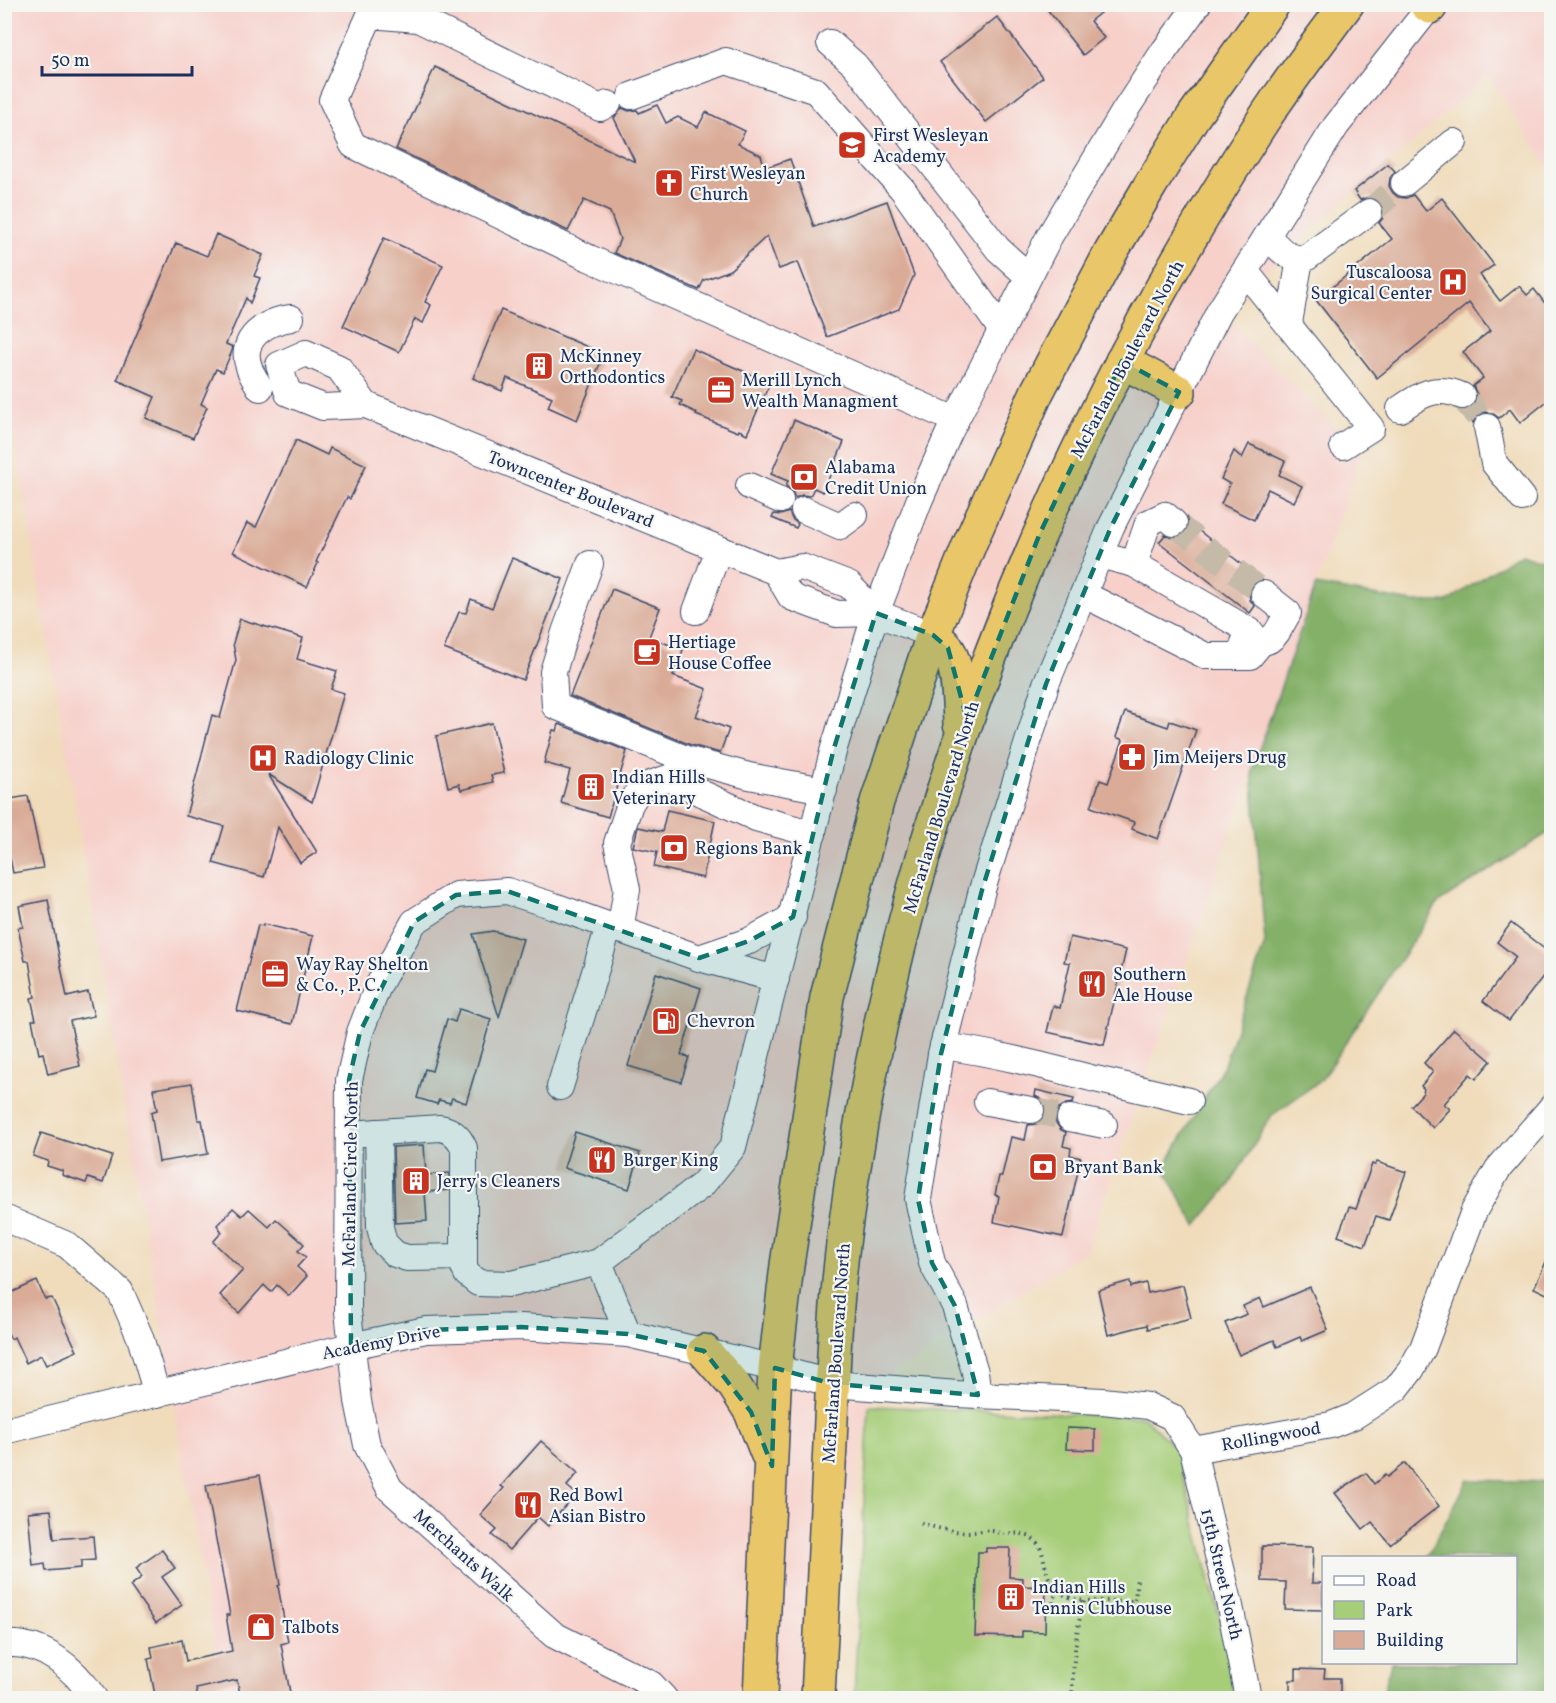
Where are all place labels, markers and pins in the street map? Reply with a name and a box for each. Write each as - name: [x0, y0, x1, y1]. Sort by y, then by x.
- place label: First Wesleyan Academy: [873, 124, 989, 170]
- school or university icon: First Wesleyan Academy: [836, 129, 868, 161]
- place label: First Wesleyan Church: [690, 162, 806, 208]
- church icon: First Wesleyan Church: [653, 167, 685, 199]
- place label: Tuscaloosa Surgical Center: [1311, 261, 1432, 307]
- hospital icon: Tuscaloosa Surgical Center: [1437, 266, 1469, 298]
- place label: McKinney Orthodontics: [560, 345, 665, 391]
- building icon: McKinney Orthodontics: [523, 350, 555, 382]
- place label: Merill Lynch Wealth Managment: [742, 369, 898, 415]
- office icon: Merill Lynch Wealth Managment: [705, 374, 737, 406]
- place label: Alabama Credit Union: [825, 456, 927, 502]
- bank icon: Alabama Credit Union: [788, 461, 820, 493]
- place label: Hertiage House Coffee: [668, 631, 771, 677]
- cafe icon: Hertiage House Coffee: [631, 636, 663, 668]
- pharmacy icon: Jim Meijers Drug: [1116, 741, 1148, 773]
- hospital icon: Radiology Clinic: [247, 742, 279, 774]
- place label: Jim Meijers Drug: [1153, 746, 1287, 771]
- place label: Radiology Clinic: [284, 747, 414, 772]
- place label: Indian Hills Veterinary: [612, 766, 705, 812]
- building icon: Indian Hills Veterinary: [575, 771, 607, 803]
- bank icon: Regions Bank: [658, 832, 690, 864]
- place label: Regions Bank: [695, 837, 803, 862]
- place label: Way Ray Shelton & Co., P. C.: [296, 953, 429, 999]
- office icon: Way Ray Shelton & Co., P. C.: [259, 958, 291, 990]
- place label: Southern Ale House: [1113, 963, 1193, 1009]
- restaurant icon: Southern Ale House: [1076, 968, 1108, 1000]
- fuel station icon: Chevron: [650, 1005, 682, 1037]
- place label: Chevron: [687, 1010, 755, 1035]
- restaurant icon: Burger King: [586, 1144, 618, 1176]
- place label: Burger King: [623, 1149, 718, 1174]
- bank icon: Bryant Bank: [1027, 1151, 1059, 1183]
- place label: Bryant Bank: [1064, 1156, 1163, 1181]
- building icon: Jerry's Cleaners: [400, 1165, 432, 1197]
- place label: Jerry's Cleaners: [437, 1170, 560, 1195]
- place label: Red Bowl Asian Bistro: [549, 1484, 646, 1530]
- restaurant icon: Red Bowl Asian Bistro: [512, 1489, 544, 1521]
- place label: Indian Hills Tennis Clubhouse: [1032, 1576, 1172, 1622]
- building icon: Indian Hills Tennis Clubhouse: [995, 1581, 1027, 1613]
- shop icon: Talbots: [245, 1611, 277, 1643]
- place label: Talbots: [282, 1616, 339, 1641]

